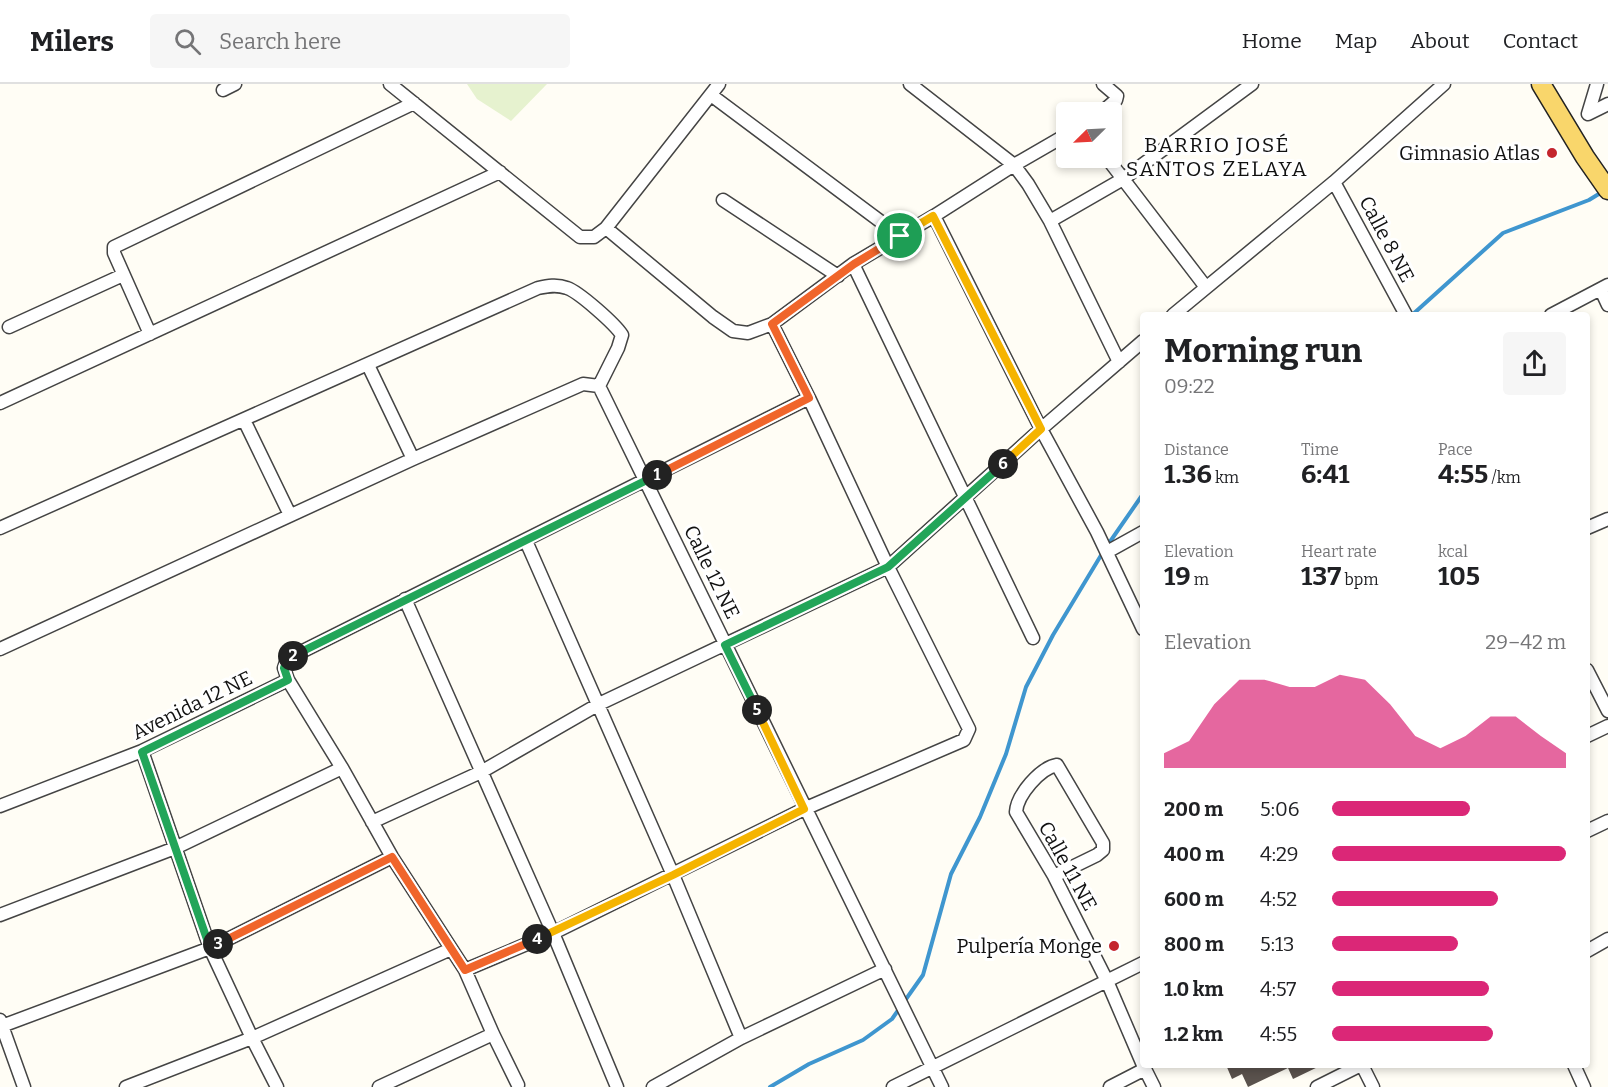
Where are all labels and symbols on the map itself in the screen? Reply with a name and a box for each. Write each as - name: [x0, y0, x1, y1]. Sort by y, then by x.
- north arrow: [1056, 102, 1122, 168]
- district label: BARRIO JOSÉ SANTOS ZELAYA: [1126, 132, 1308, 182]
- place label: Gimnasio Atlas: [1399, 141, 1540, 165]
- marker: Gimnasio Atlas: [1545, 146, 1559, 160]
- street label: Calle 8 NE: [1354, 192, 1420, 286]
- pin: [874, 210, 925, 261]
- pin: 6: [988, 449, 1018, 479]
- pin: 1: [642, 460, 672, 490]
- street label: Calle 12 NE: [679, 521, 745, 623]
- pin: 2: [278, 641, 308, 671]
- street label: Avenida 12 NE: [128, 666, 256, 744]
- pin: 5: [742, 695, 772, 725]
- street label: Calle 11 NE: [1034, 817, 1102, 915]
- pin: 4: [522, 924, 552, 954]
- pin: 3: [203, 929, 233, 959]
- place label: Pulpería Monge: [957, 934, 1102, 958]
- marker: Pulpería Monge: [1107, 939, 1121, 953]

